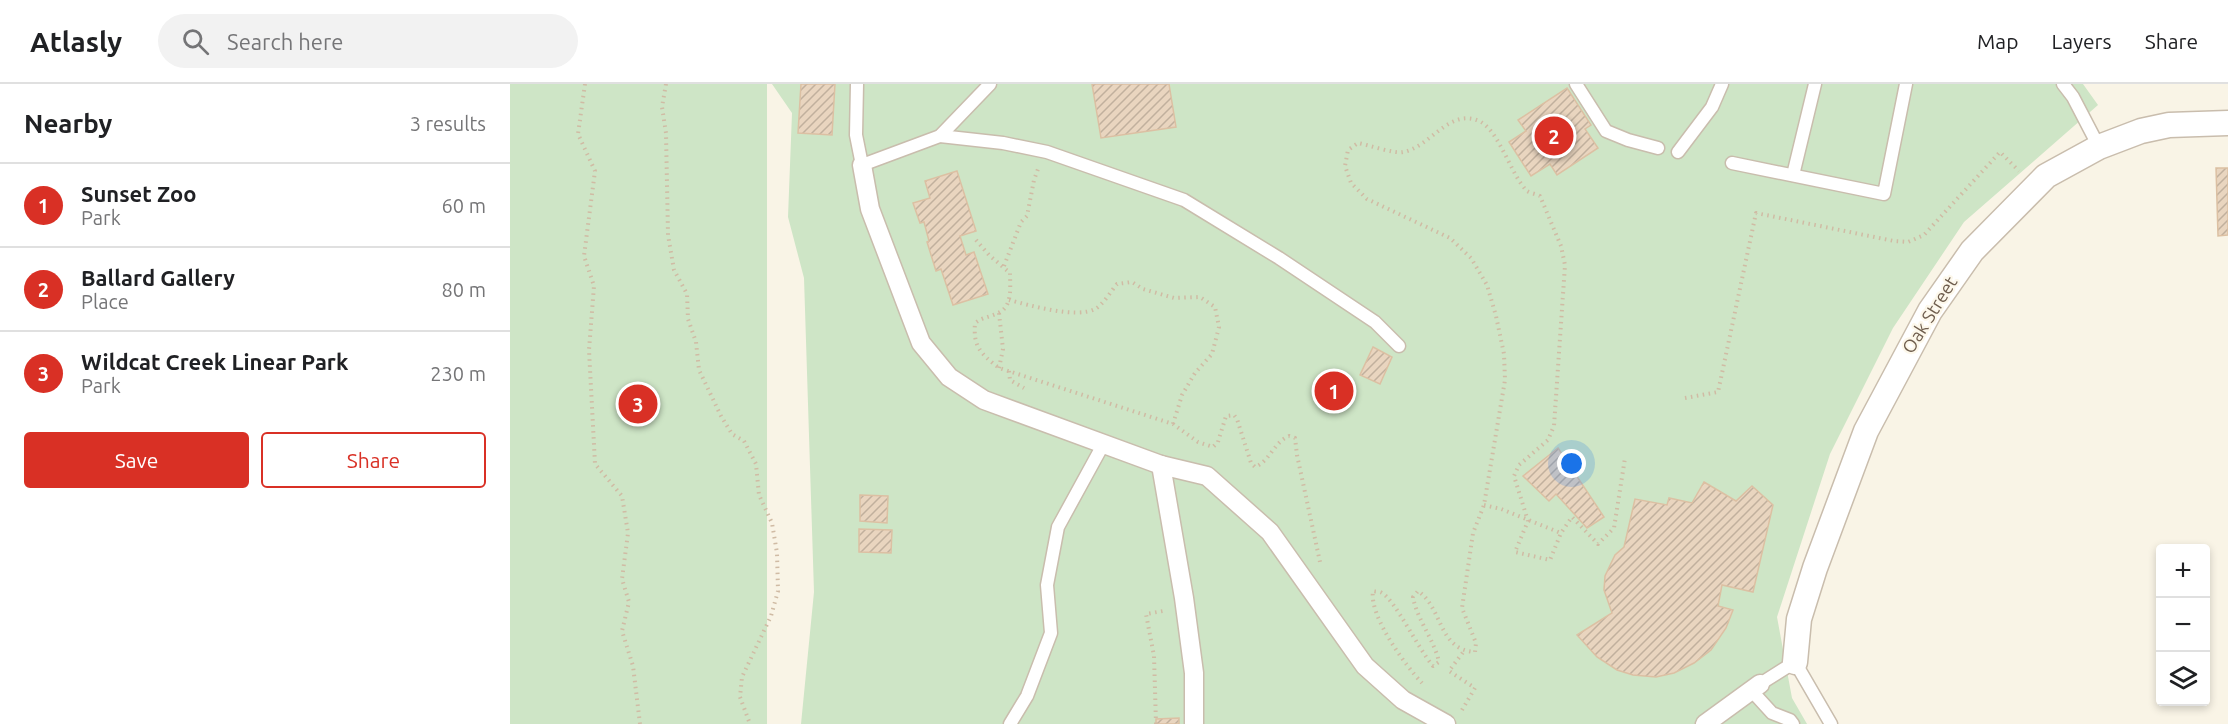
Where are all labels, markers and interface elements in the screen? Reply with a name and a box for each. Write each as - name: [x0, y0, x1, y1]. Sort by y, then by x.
- search box: [158, 14, 578, 68]
- icon: search: [179, 25, 212, 58]
- text: Atlasly: [30, 26, 122, 57]
- text: Search here: [227, 29, 343, 54]
- text: Map: [1977, 29, 2018, 53]
- text: Layers: [2051, 29, 2112, 53]
- text: Share: [2145, 29, 2198, 53]
- text: Nearby: [24, 109, 112, 138]
- text: 3 results: [410, 112, 486, 135]
- pin: 2: [1534, 113, 1574, 158]
- text: Sunset Zoo: [81, 181, 196, 206]
- text: 1: [38, 194, 49, 217]
- text: 60 m: [442, 194, 486, 217]
- text: Park: [81, 206, 121, 229]
- text: Ballard Gallery: [81, 265, 235, 290]
- street label: Oak Street: [1898, 272, 1961, 357]
- text: 2: [38, 278, 49, 301]
- text: 80 m: [442, 278, 486, 301]
- text: Place: [81, 290, 129, 313]
- text: Wildcat Creek Linear Park: [81, 349, 348, 374]
- text: 3: [38, 362, 49, 385]
- text: 230 m: [430, 362, 486, 385]
- pin: 1: [1314, 368, 1354, 414]
- text: Park: [81, 374, 121, 397]
- pin: 3: [618, 382, 658, 426]
- button: Save: [24, 432, 249, 488]
- button: Share: [261, 432, 486, 488]
- your location: [1557, 449, 1586, 478]
- map controls: [2156, 544, 2210, 706]
- button: +: [2156, 544, 2210, 598]
- button: −: [2156, 598, 2210, 652]
- button: layers: [2156, 652, 2210, 706]

